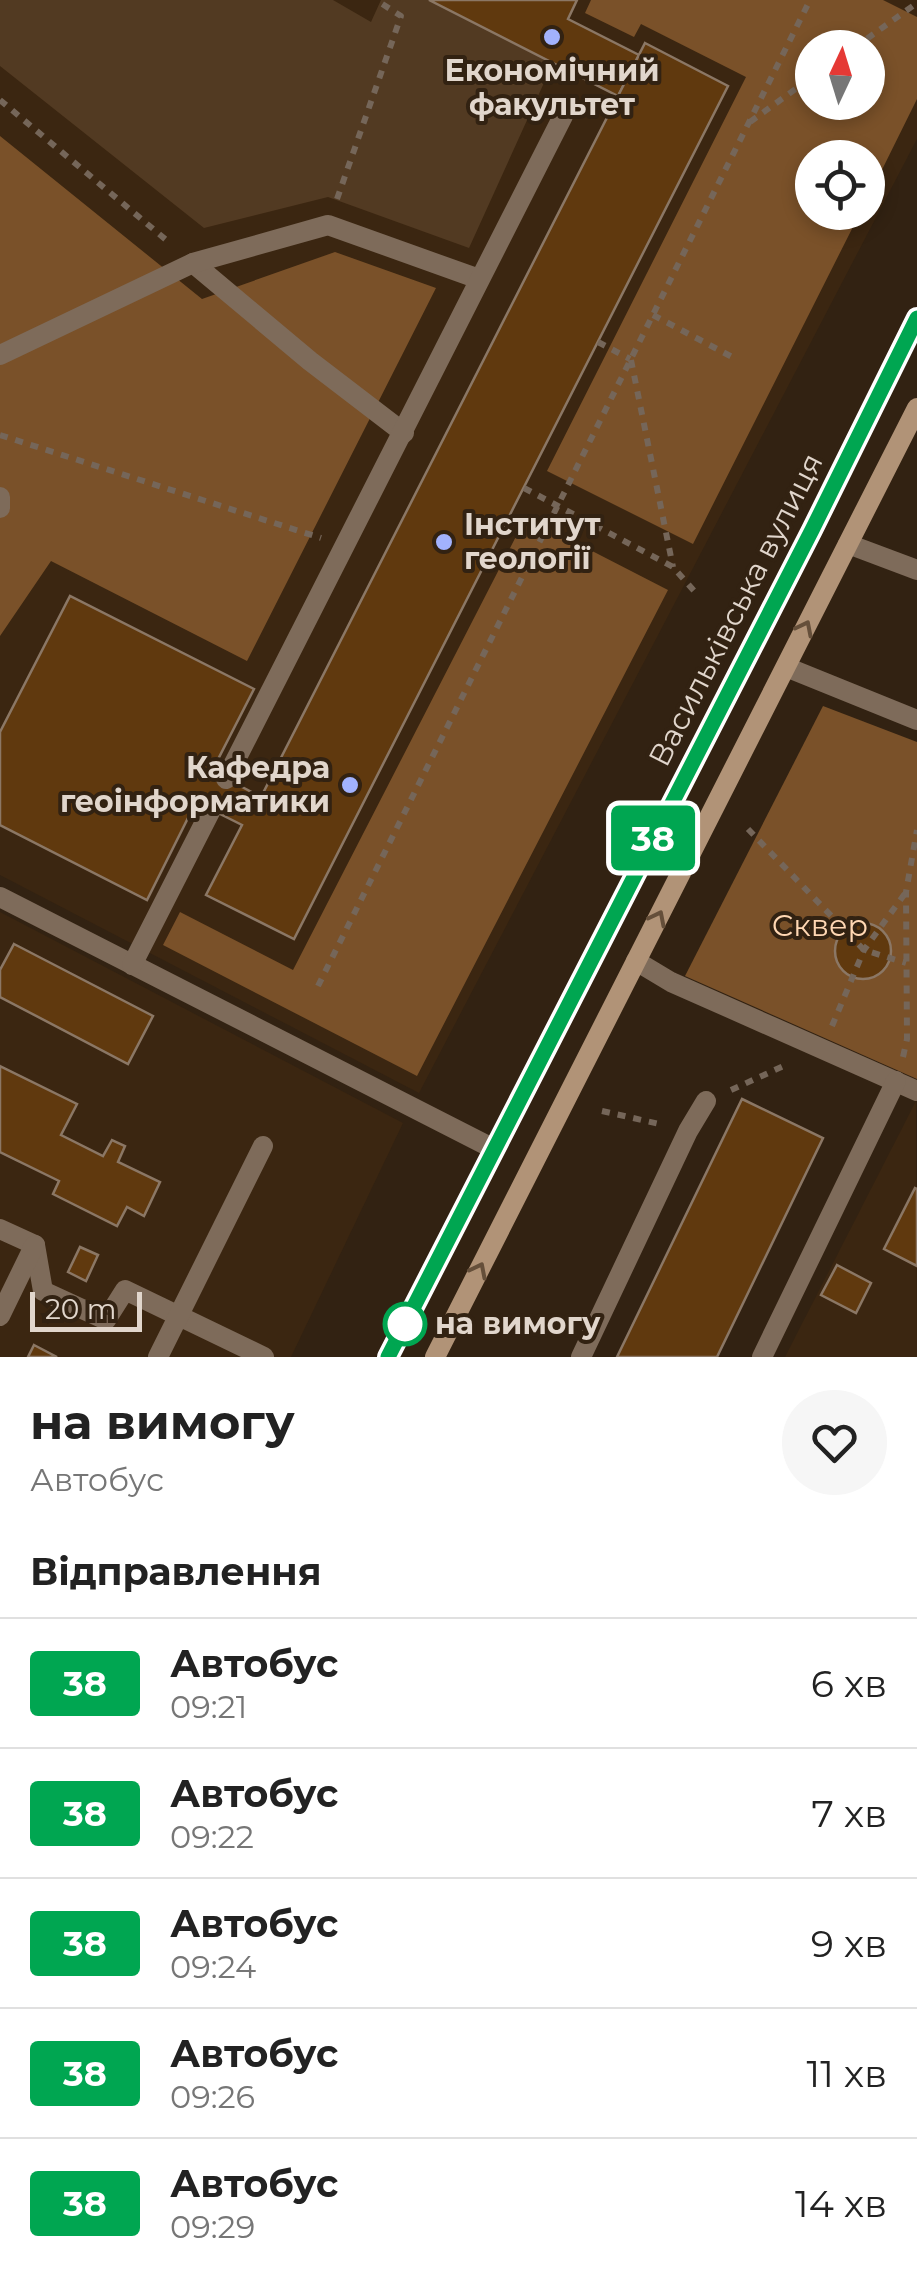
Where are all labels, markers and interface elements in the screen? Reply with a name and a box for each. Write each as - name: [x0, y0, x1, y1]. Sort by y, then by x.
- marker: Економічний факультет: [541, 26, 563, 48]
- north arrow: [795, 30, 885, 120]
- map controls: [795, 30, 885, 230]
- place label: Економічний факультет: [444, 52, 660, 123]
- button: locate: [795, 140, 885, 230]
- street label: Васильківська вулиця: [641, 447, 831, 772]
- place label: Інститут геології: [464, 506, 601, 577]
- marker: Інститут геології: [433, 531, 455, 553]
- one-way arrow: [793, 621, 812, 639]
- place label: Кафедра геоінформатики: [60, 749, 330, 820]
- marker: Кафедра геоінформатики: [339, 774, 361, 796]
- line badge: 38: [608, 806, 698, 870]
- text: 38: [631, 817, 675, 860]
- park label: Сквер: [772, 907, 868, 944]
- one-way arrow: [646, 910, 666, 928]
- one-way arrow: [467, 1263, 486, 1281]
- scale bar: [30, 1287, 142, 1332]
- text: 20 m: [45, 1292, 116, 1326]
- marker: на вимогу: [384, 1303, 426, 1345]
- place label: на вимогу: [435, 1305, 601, 1342]
- button: heart: [782, 1390, 887, 1495]
- text: на вимогу: [30, 1393, 295, 1451]
- text: Автобус: [30, 1460, 164, 1499]
- text: Відправлення: [30, 1548, 322, 1595]
- text: Автобус: [170, 1640, 339, 1687]
- text: 6 хв: [811, 1660, 887, 1707]
- text: 38: [63, 1662, 107, 1705]
- text: 09:21: [170, 1687, 247, 1726]
- text: Автобус: [170, 1770, 339, 1817]
- text: 7 хв: [812, 1790, 887, 1837]
- text: 38: [63, 1792, 107, 1835]
- text: 09:22: [170, 1817, 254, 1856]
- text: Автобус: [170, 1900, 339, 1947]
- text: 9 хв: [811, 1920, 887, 1967]
- text: 38: [63, 1922, 107, 1965]
- text: 09:24: [170, 1947, 256, 1986]
- text: Автобус: [170, 2030, 339, 2077]
- text: 11 хв: [807, 2050, 887, 2097]
- text: 38: [63, 2052, 107, 2095]
- text: 09:26: [170, 2077, 255, 2116]
- text: Автобус: [170, 2160, 339, 2207]
- text: 14 хв: [795, 2180, 887, 2227]
- text: 38: [63, 2182, 107, 2225]
- text: 09:29: [170, 2207, 255, 2246]

